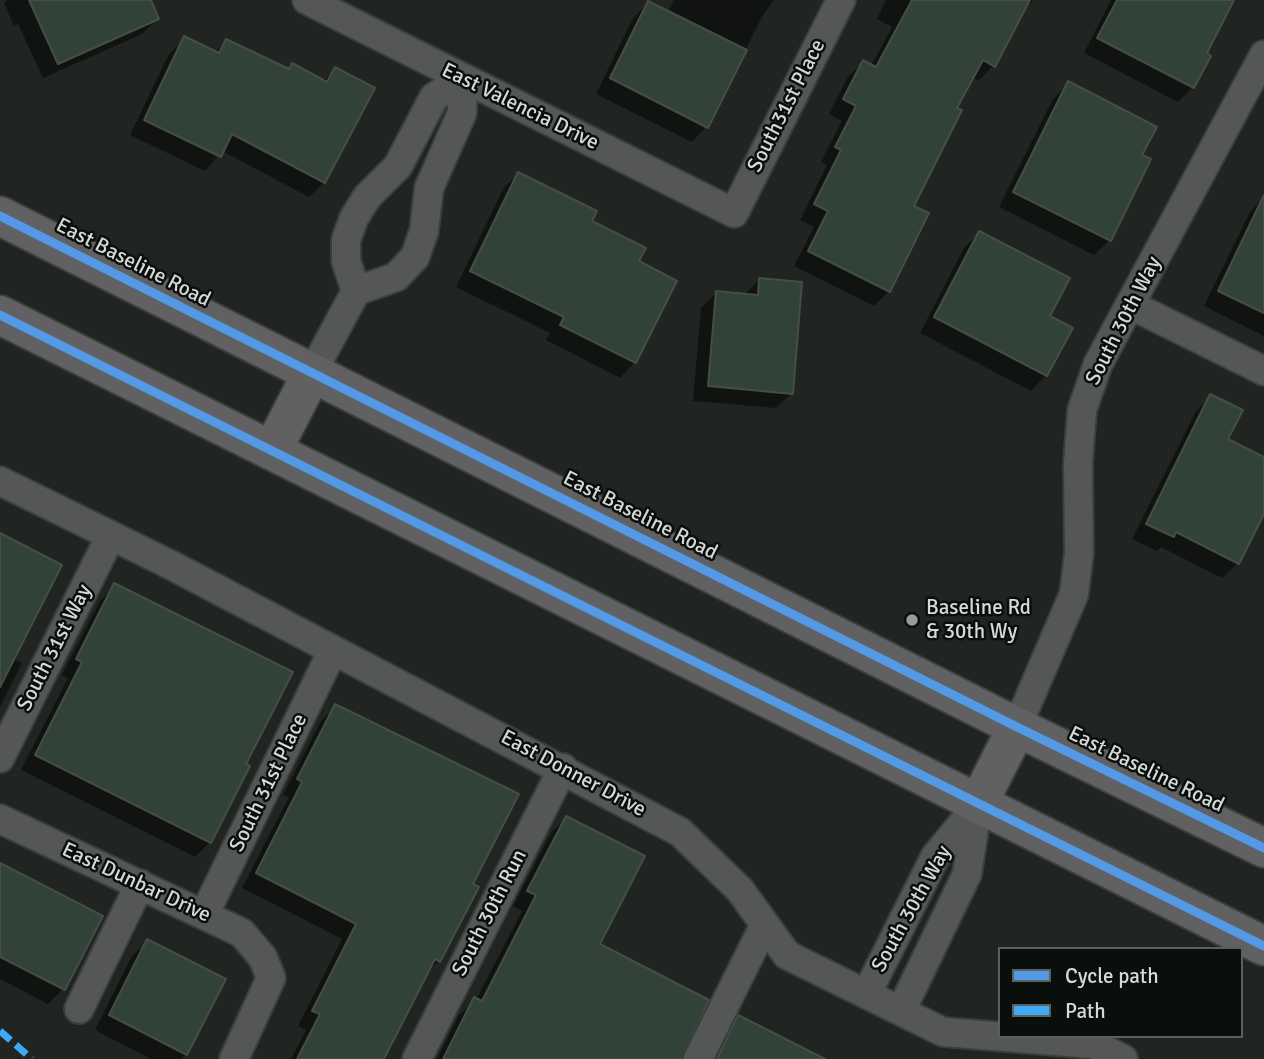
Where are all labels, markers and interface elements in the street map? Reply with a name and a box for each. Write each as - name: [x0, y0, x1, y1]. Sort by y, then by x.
- street label: South31st Place: [743, 35, 831, 177]
- street label: East Valencia Drive: [437, 58, 603, 156]
- street label: East Baseline Road: [52, 213, 214, 313]
- street label: South 30th Way: [1081, 253, 1167, 389]
- street label: East Baseline Road: [559, 466, 721, 566]
- street label: South 31st Way: [12, 581, 98, 715]
- place label: Baseline Rd & 30th Wy: [926, 595, 1031, 645]
- marker: Baseline Rd & 30th Wy: [904, 612, 920, 628]
- street label: South 31st Place: [225, 710, 313, 856]
- street label: East Baseline Road: [1064, 721, 1228, 819]
- street label: East Donner Drive: [496, 725, 650, 823]
- street label: East Dunbar Drive: [58, 838, 214, 928]
- street label: South 30th Way: [867, 841, 957, 977]
- street label: South 30th Run: [447, 846, 533, 980]
- legend: [998, 947, 1243, 1038]
- text: Cycle path: [1065, 963, 1159, 989]
- text: Path: [1065, 998, 1106, 1024]

